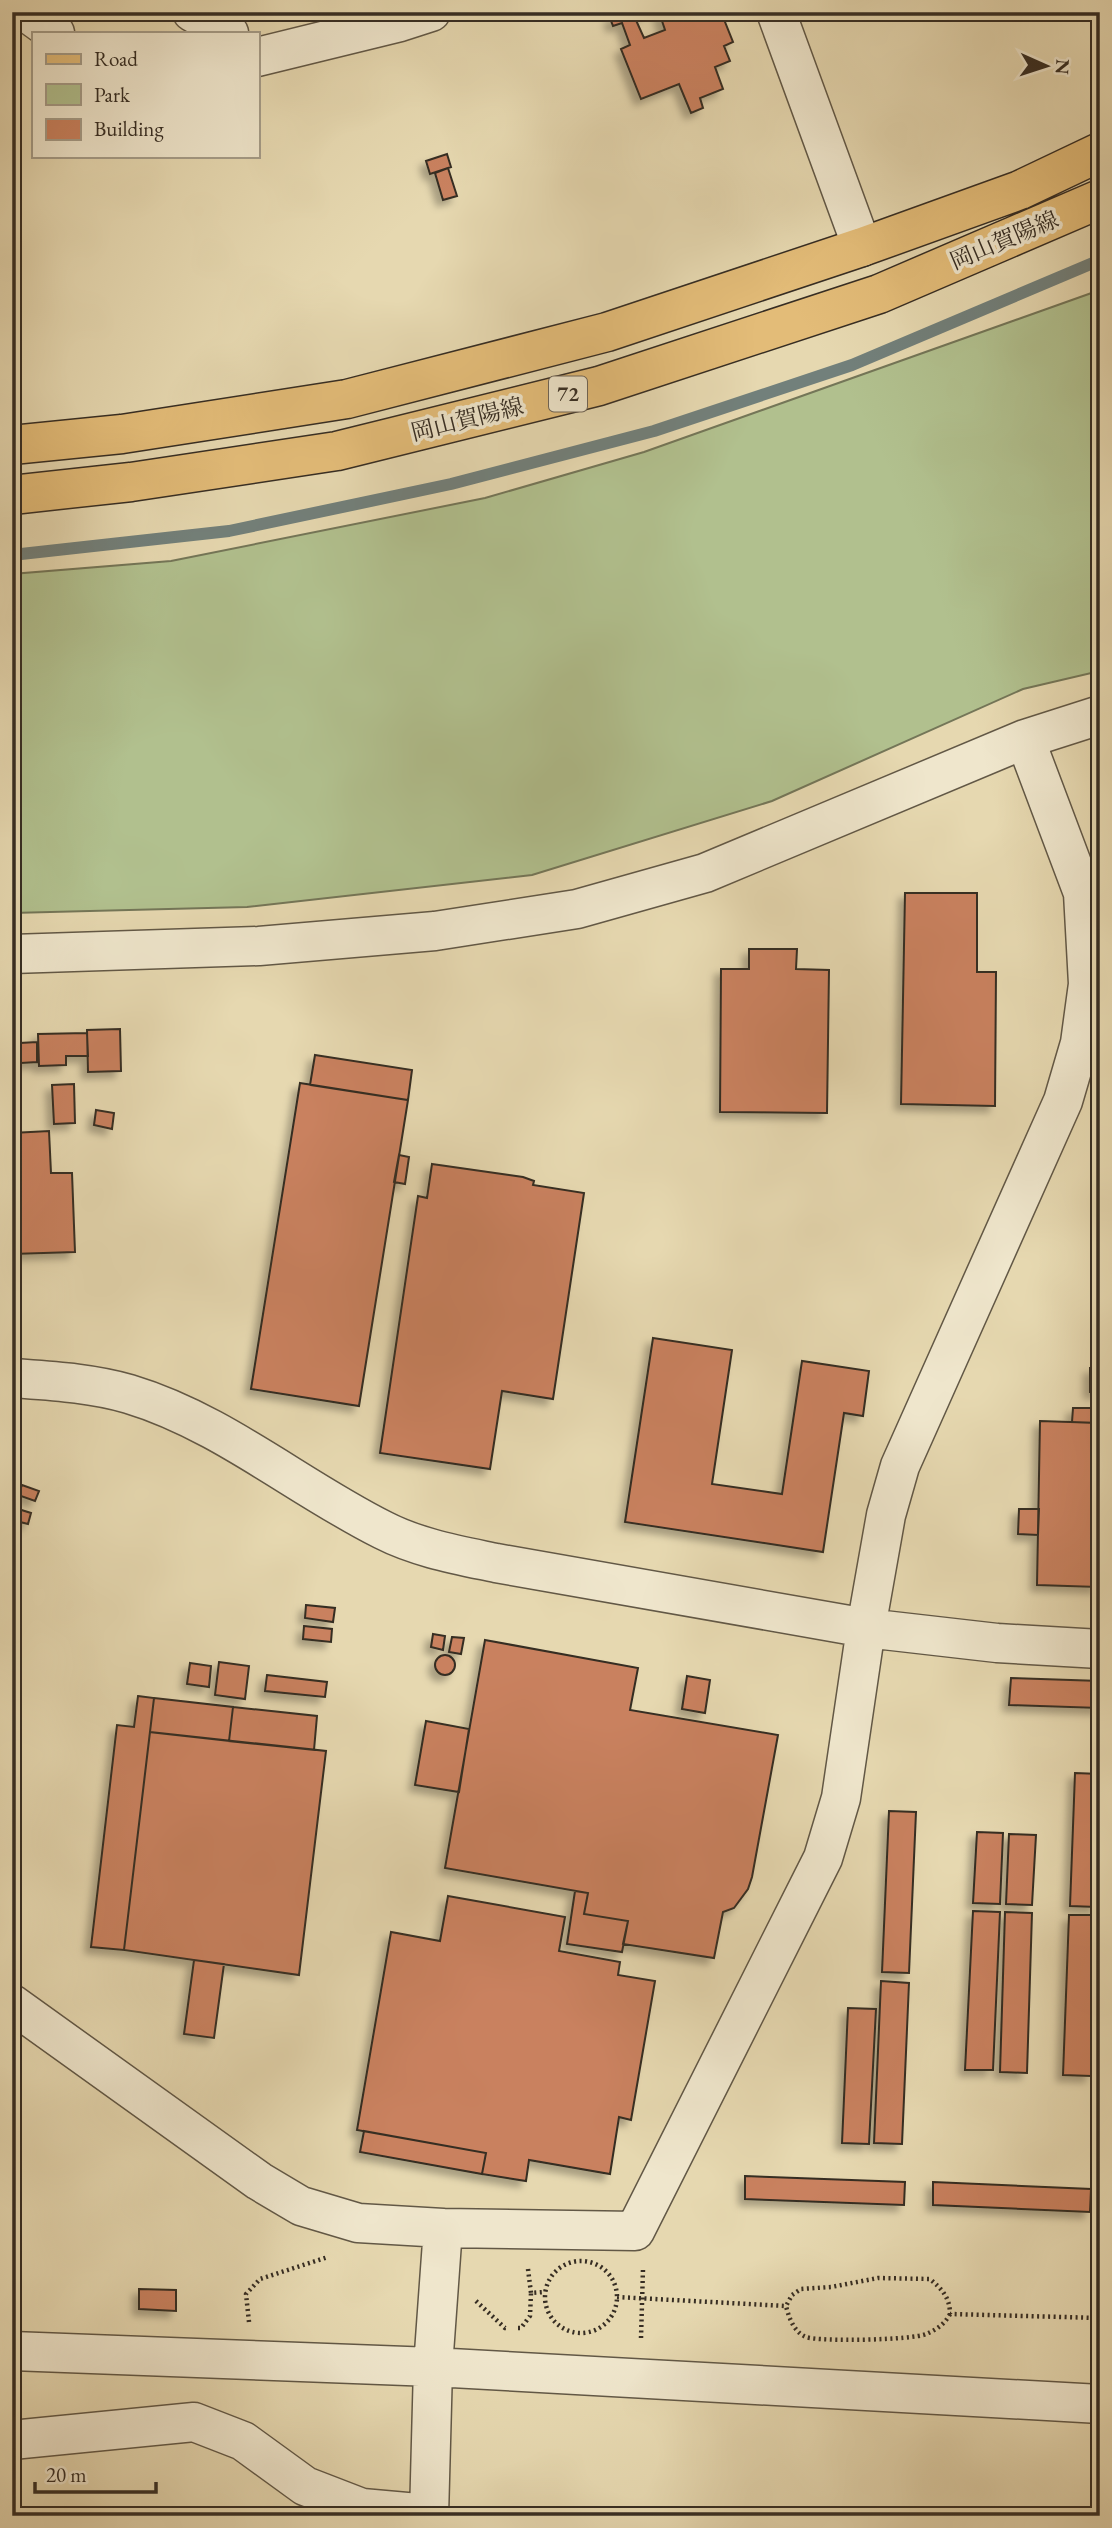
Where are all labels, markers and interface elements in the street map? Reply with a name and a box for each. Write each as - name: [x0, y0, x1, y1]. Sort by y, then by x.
- legend: [32, 32, 259, 158]
- north arrow: [1010, 32, 1080, 102]
- text: Road: [94, 45, 138, 72]
- text: N: [1050, 59, 1075, 76]
- text: Park: [94, 81, 131, 108]
- text: Building: [94, 115, 164, 142]
- street label: 岡山賀陽線: [945, 204, 1063, 276]
- road number: 72: [549, 376, 587, 412]
- street label: 岡山賀陽線: [408, 391, 526, 447]
- scale bar: [35, 2451, 156, 2495]
- text: 20 m: [46, 2461, 87, 2488]

